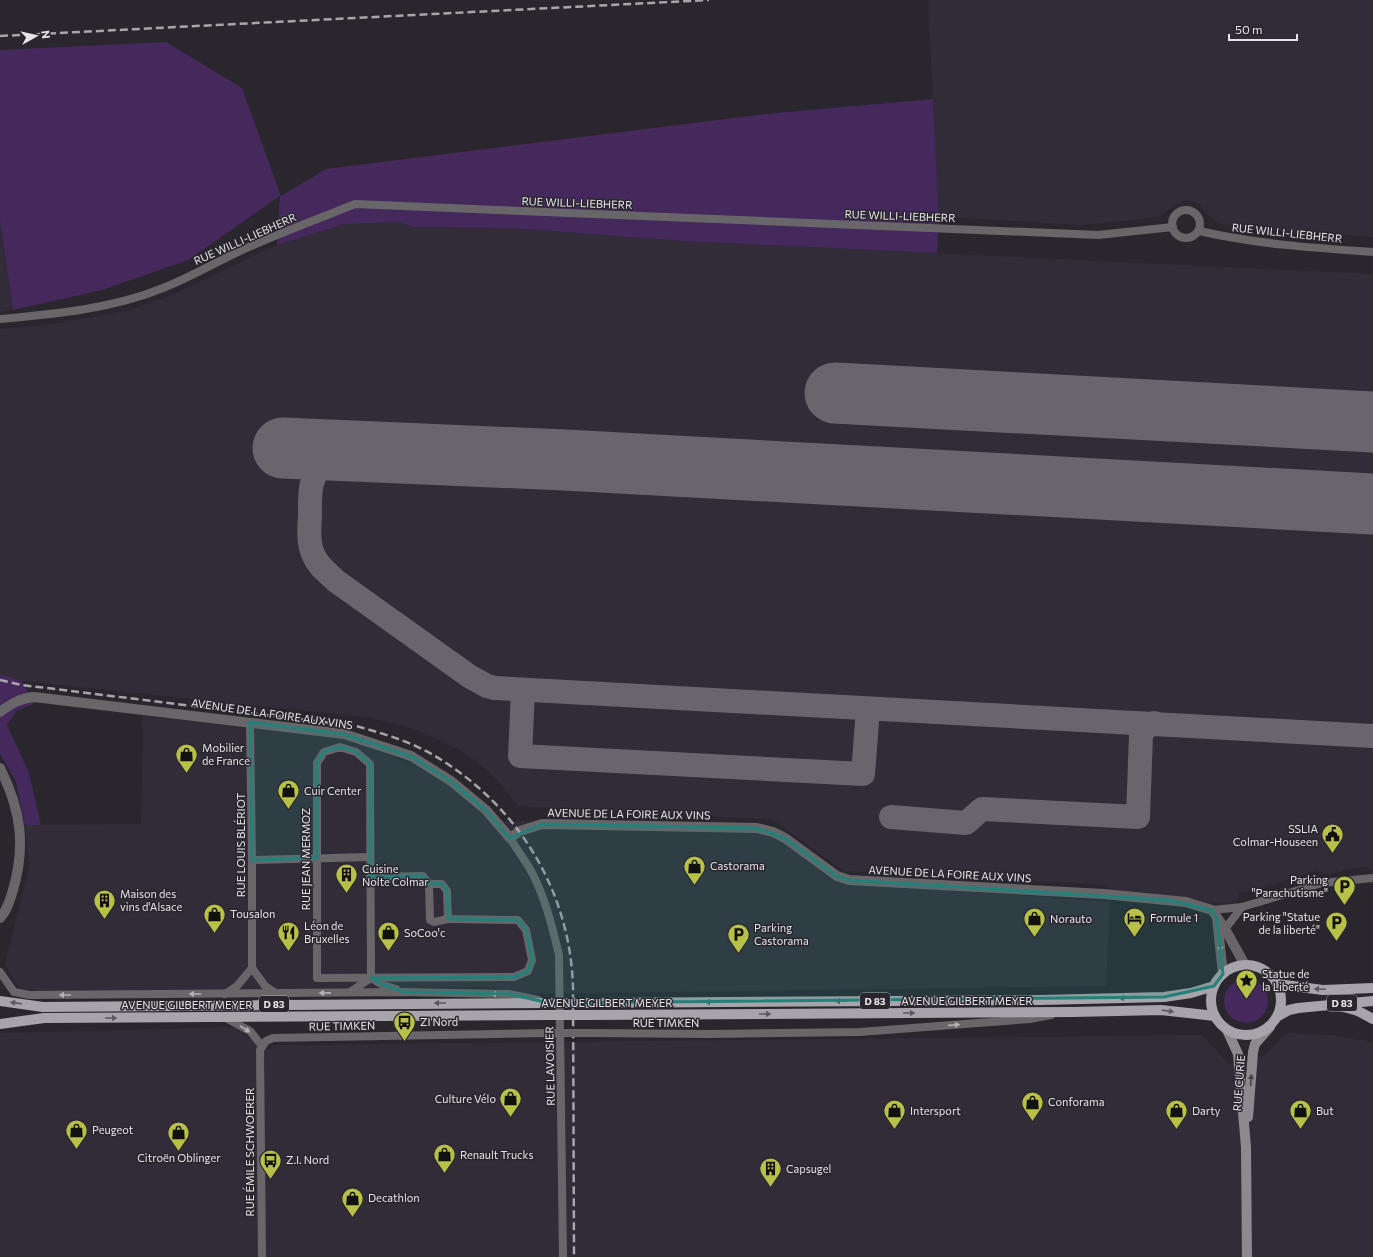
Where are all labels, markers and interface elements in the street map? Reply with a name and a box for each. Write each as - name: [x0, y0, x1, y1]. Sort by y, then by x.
- north arrow: [16, 16, 56, 56]
- scale bar: [1229, 16, 1297, 42]
- text: 50 m: [1235, 22, 1263, 36]
- text: N: [39, 30, 53, 40]
- street label: RUE WILLI-LIEBHERR: [521, 194, 633, 211]
- street label: RUE WILLI-LIEBHERR: [844, 207, 956, 224]
- street label: RUE WILLI-LIEBHERR: [191, 210, 299, 267]
- street label: RUE WILLI-LIEBHERR: [1231, 220, 1344, 245]
- street label: AVENUE DE LA FOIRE AUX VINS: [190, 696, 354, 731]
- shop icon: Mobilier de France: [174, 741, 200, 774]
- place label: Mobilier de France: [202, 741, 250, 767]
- shop icon: Cuir Center: [275, 778, 301, 811]
- place label: Cuir Center: [304, 784, 362, 797]
- street label: RUE LOUIS BLÉRIOT: [233, 793, 247, 897]
- street label: AVENUE DE LA FOIRE AUX VINS: [547, 806, 711, 821]
- street label: RUE JEAN MERMOZ: [299, 808, 313, 910]
- place label: SSLIA Colmar-Houseen: [1233, 822, 1318, 848]
- public building icon: SSLIA Colmar-Houseen: [1320, 822, 1346, 855]
- shop icon: Castorama: [681, 853, 707, 886]
- place label: Castorama: [710, 859, 765, 872]
- building icon: Cuisine Nolte Colmar: [333, 862, 359, 895]
- place label: Cuisine Nolte Colmar: [362, 862, 429, 888]
- street label: AVENUE DE LA FOIRE AUX VINS: [868, 863, 1032, 884]
- place label: Parking "Parachutisme": [1252, 873, 1328, 899]
- parking icon: Parking "Parachutisme": [1331, 873, 1357, 906]
- building icon: Maison des vins d'Alsace: [92, 887, 118, 920]
- place label: Maison des vins d'Alsace: [120, 887, 182, 913]
- shop icon: Tousalon: [201, 901, 227, 934]
- hotel icon: Formule 1: [1122, 905, 1148, 938]
- shop icon: Norauto: [1022, 906, 1048, 939]
- place label: Tousalon: [230, 907, 275, 920]
- place label: Parking "Statue de la liberté": [1243, 910, 1320, 936]
- parking icon: Parking "Statue de la liberté": [1323, 910, 1349, 943]
- place label: Formule 1: [1150, 911, 1198, 924]
- place label: Norauto: [1050, 912, 1092, 925]
- restaurant icon: Léon de Bruxelles: [276, 919, 302, 952]
- place label: Léon de Bruxelles: [304, 919, 349, 945]
- shop icon: SoCoo'c: [376, 920, 402, 953]
- parking icon: Parking Castorama: [725, 921, 751, 954]
- place label: Parking Castorama: [754, 921, 809, 947]
- place label: SoCoo'c: [404, 926, 445, 939]
- one-way arrow: [1216, 940, 1223, 952]
- place icon: Statue de la Liberté: [1234, 967, 1260, 1000]
- place label: Statue de la Liberté: [1262, 967, 1310, 993]
- one-way arrow: [1314, 986, 1326, 993]
- one-way arrow: [318, 990, 331, 996]
- one-way arrow: [188, 991, 201, 997]
- one-way arrow: [490, 991, 503, 997]
- one-way arrow: [58, 992, 71, 998]
- road number: D 83: [860, 993, 890, 1009]
- street label: AVENUE GILBERT MEYER: [901, 994, 1033, 1007]
- one-way arrow: [1118, 995, 1131, 1001]
- road number: D 83: [1327, 995, 1357, 1011]
- road number: D 83: [259, 996, 289, 1012]
- street label: AVENUE GILBERT MEYER: [541, 996, 673, 1009]
- street label: AVENUE GILBERT MEYER: [121, 998, 253, 1011]
- one-way arrow: [834, 998, 847, 1004]
- one-way arrow: [704, 999, 717, 1005]
- one-way arrow: [10, 1000, 22, 1007]
- one-way arrow: [433, 1000, 446, 1006]
- one-way arrow: [1162, 1008, 1174, 1014]
- bus stop icon: ZI Nord: [391, 1009, 417, 1042]
- one-way arrow: [903, 1010, 916, 1016]
- one-way arrow: [759, 1011, 772, 1017]
- one-way arrow: [105, 1015, 118, 1021]
- place label: ZI Nord: [420, 1015, 458, 1028]
- street label: RUE TIMKEN: [633, 1016, 699, 1029]
- street label: RUE TIMKEN: [309, 1018, 375, 1033]
- one-way arrow: [948, 1021, 960, 1028]
- street label: RUE LAVOISIER: [542, 1025, 557, 1106]
- one-way arrow: [239, 1026, 251, 1033]
- street label: RUE CURIE: [1230, 1054, 1247, 1112]
- one-way arrow: [1247, 1074, 1254, 1086]
- shop icon: Culture Vélo: [498, 1086, 524, 1119]
- street label: RUE ÉMILE SCHWOERER: [242, 1087, 256, 1216]
- shop icon: Conforama: [1020, 1089, 1046, 1122]
- place label: Culture Vélo: [435, 1092, 496, 1105]
- place label: Conforama: [1048, 1095, 1104, 1108]
- shop icon: Intersport: [882, 1098, 908, 1131]
- shop icon: Darty: [1164, 1098, 1190, 1131]
- shop icon: But: [1288, 1098, 1314, 1131]
- place label: Intersport: [910, 1104, 961, 1117]
- place label: Darty: [1192, 1104, 1221, 1117]
- place label: But: [1316, 1104, 1334, 1117]
- shop icon: Peugeot: [64, 1117, 90, 1150]
- shop icon: Citroën Oblinger: [166, 1119, 192, 1152]
- place label: Peugeot: [92, 1123, 134, 1136]
- shop icon: Renault Trucks: [432, 1142, 458, 1175]
- bus stop icon: Z.I. Nord: [258, 1147, 284, 1180]
- place label: Renault Trucks: [460, 1148, 534, 1161]
- place label: Citroën Oblinger: [137, 1151, 221, 1164]
- place label: Z.I. Nord: [286, 1153, 329, 1166]
- building icon: Capsugel: [758, 1156, 784, 1189]
- place label: Capsugel: [786, 1162, 831, 1175]
- shop icon: Decathlon: [339, 1185, 365, 1218]
- place label: Decathlon: [368, 1191, 420, 1204]

